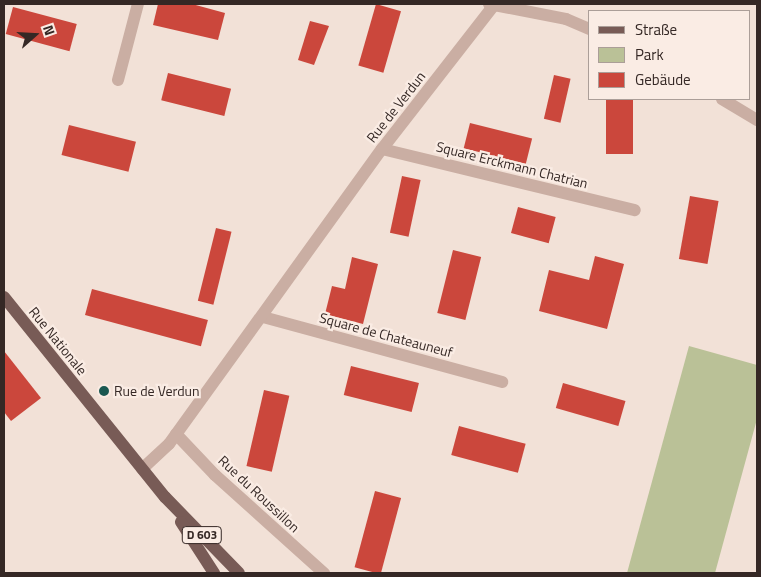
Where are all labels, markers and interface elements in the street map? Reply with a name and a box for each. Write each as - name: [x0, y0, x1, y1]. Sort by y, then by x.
- north arrow: [10, 10, 60, 60]
- legend: [588, 10, 751, 100]
- text: Straße: [635, 18, 677, 41]
- text: N: [38, 22, 61, 38]
- text: Park: [635, 43, 664, 66]
- street label: Rue de Verdun: [363, 68, 429, 146]
- text: Gebäude: [635, 68, 691, 91]
- street label: Square Erckmann Chatrian: [434, 138, 590, 192]
- street label: Rue Nationale: [25, 304, 91, 378]
- street label: Square de Chateauneuf: [318, 309, 454, 361]
- place label: Rue de Verdun: [114, 383, 200, 399]
- marker: Rue de Verdun: [98, 385, 110, 397]
- street label: Rue du Roussillon: [215, 452, 303, 536]
- road number: D 603: [181, 526, 223, 544]

